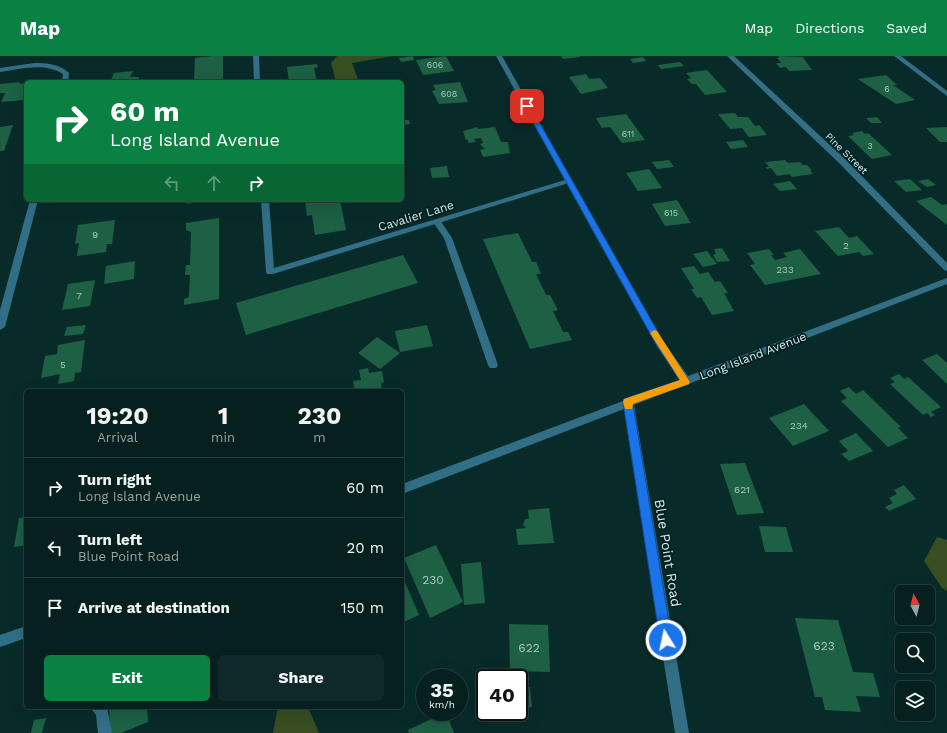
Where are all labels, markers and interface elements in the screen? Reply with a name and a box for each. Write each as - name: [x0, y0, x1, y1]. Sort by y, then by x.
- text: Map: [20, 17, 60, 40]
- text: Map: [745, 20, 773, 36]
- text: Directions: [795, 20, 864, 36]
- text: Saved: [886, 20, 927, 36]
- house number: 606: [427, 60, 443, 70]
- house number: 6: [884, 84, 890, 94]
- house number: 608: [441, 89, 457, 99]
- pin: [510, 89, 544, 123]
- text: 60 m: [110, 95, 180, 128]
- icon: arrive: [516, 95, 538, 117]
- icon: right: [44, 96, 96, 148]
- text: Long Island Avenue: [110, 129, 280, 150]
- house number: 611: [622, 129, 634, 139]
- street label: Pine Street: [823, 131, 871, 177]
- house number: 3: [867, 141, 873, 151]
- icon: left: [161, 172, 183, 194]
- icon: ahead: [203, 172, 225, 194]
- icon: right: [245, 172, 267, 194]
- street label: Cavalier Lane: [376, 198, 456, 234]
- house number: 615: [664, 208, 678, 218]
- house number: 9: [92, 229, 98, 240]
- house number: 2: [843, 240, 849, 251]
- house number: 233: [776, 264, 794, 275]
- house number: 7: [76, 290, 82, 301]
- street label: Long Island Avenue: [698, 329, 808, 383]
- house number: 5: [60, 359, 66, 370]
- text: 19:20: [86, 402, 149, 430]
- text: 1: [218, 402, 228, 430]
- text: 230: [298, 402, 342, 430]
- house number: 234: [790, 420, 808, 431]
- text: Arrival: [97, 430, 138, 445]
- text: min: [211, 430, 235, 445]
- text: m: [313, 430, 326, 445]
- text: Turn right: [78, 471, 151, 489]
- icon: right: [44, 477, 66, 499]
- text: 60 m: [346, 479, 384, 497]
- house number: 621: [734, 484, 750, 495]
- text: Long Island Avenue: [78, 489, 201, 504]
- street label: Blue Point Road: [652, 498, 684, 608]
- text: Turn left: [78, 531, 142, 549]
- icon: left: [44, 537, 66, 559]
- text: 20 m: [347, 539, 384, 557]
- text: Blue Point Road: [78, 549, 179, 564]
- house number: 230: [422, 573, 444, 587]
- north arrow: [895, 585, 935, 625]
- map controls: [895, 585, 935, 721]
- icon: arrive: [44, 597, 66, 619]
- text: Arrive at destination: [78, 599, 230, 617]
- text: 150 m: [341, 599, 384, 617]
- position arrow: [645, 619, 687, 661]
- button: search: [895, 633, 935, 673]
- house number: 623: [813, 639, 835, 653]
- house number: 622: [518, 641, 540, 655]
- button: Exit: [44, 655, 210, 701]
- button: Share: [218, 655, 384, 701]
- speed limit sign: 40: [476, 669, 528, 721]
- text: 35: [430, 678, 454, 702]
- button: layers: [895, 681, 935, 721]
- text: km/h: [429, 699, 455, 710]

